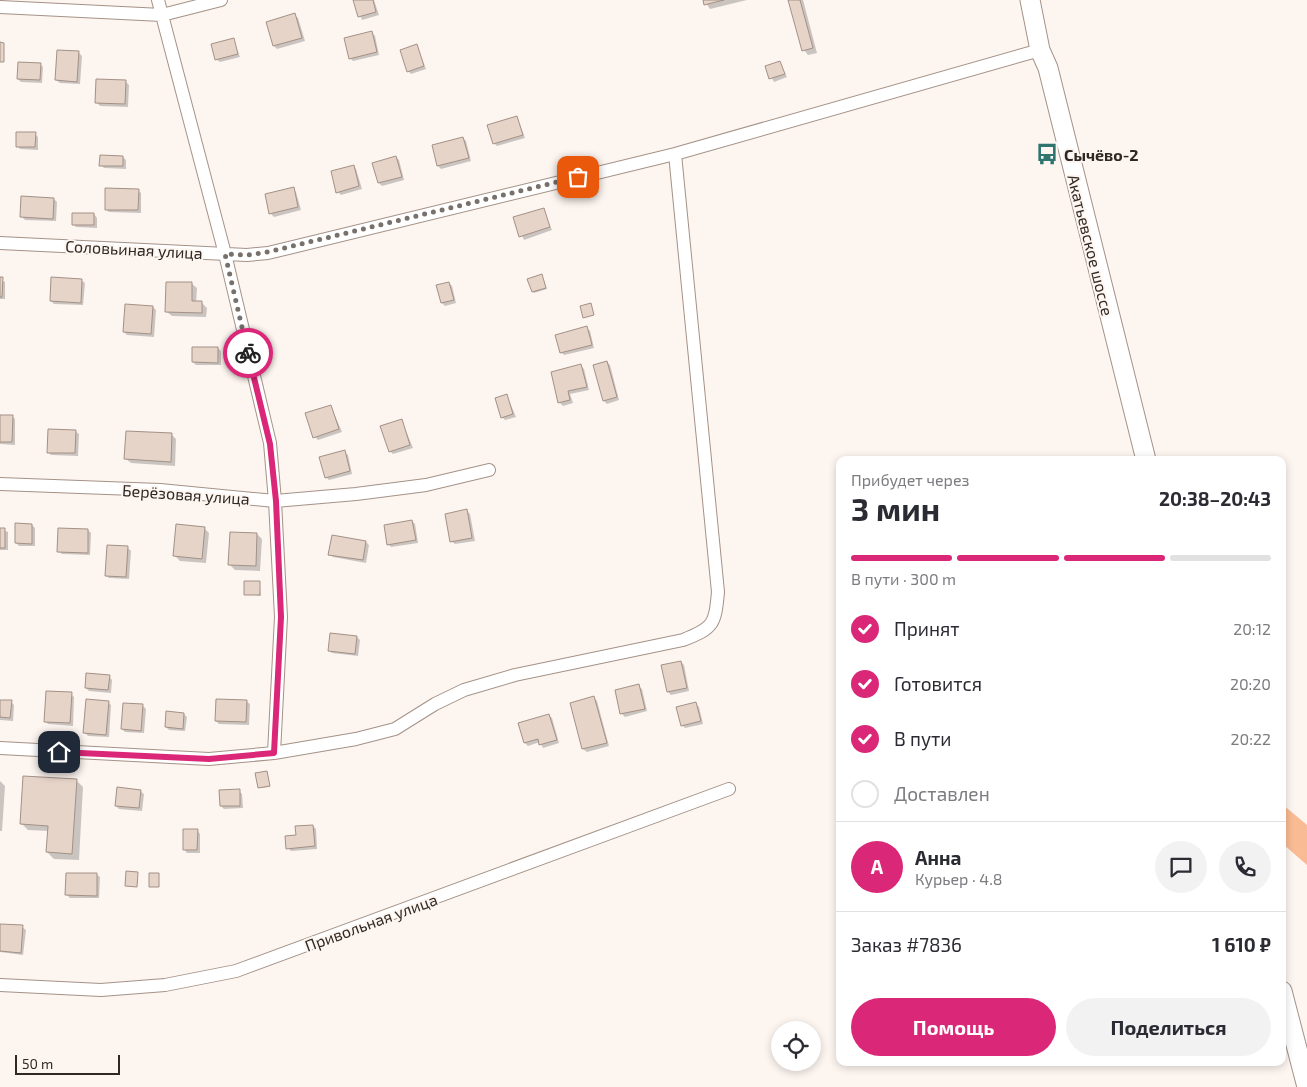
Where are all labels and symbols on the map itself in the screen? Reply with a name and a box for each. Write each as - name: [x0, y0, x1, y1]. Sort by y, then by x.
- bus stop icon: Сычёво-2: [1034, 141, 1060, 167]
- place label: Сычёво-2: [1064, 145, 1139, 164]
- pin: [557, 156, 599, 198]
- street label: Акатьевское шоссе: [1064, 172, 1118, 318]
- street label: Соловьиная улица: [65, 236, 203, 263]
- courier: [223, 328, 273, 378]
- street label: Берёзовая улица: [121, 480, 250, 509]
- pin: [38, 731, 80, 773]
- street label: Привольная улица: [302, 889, 440, 956]
- scale bar: [15, 1052, 120, 1075]

